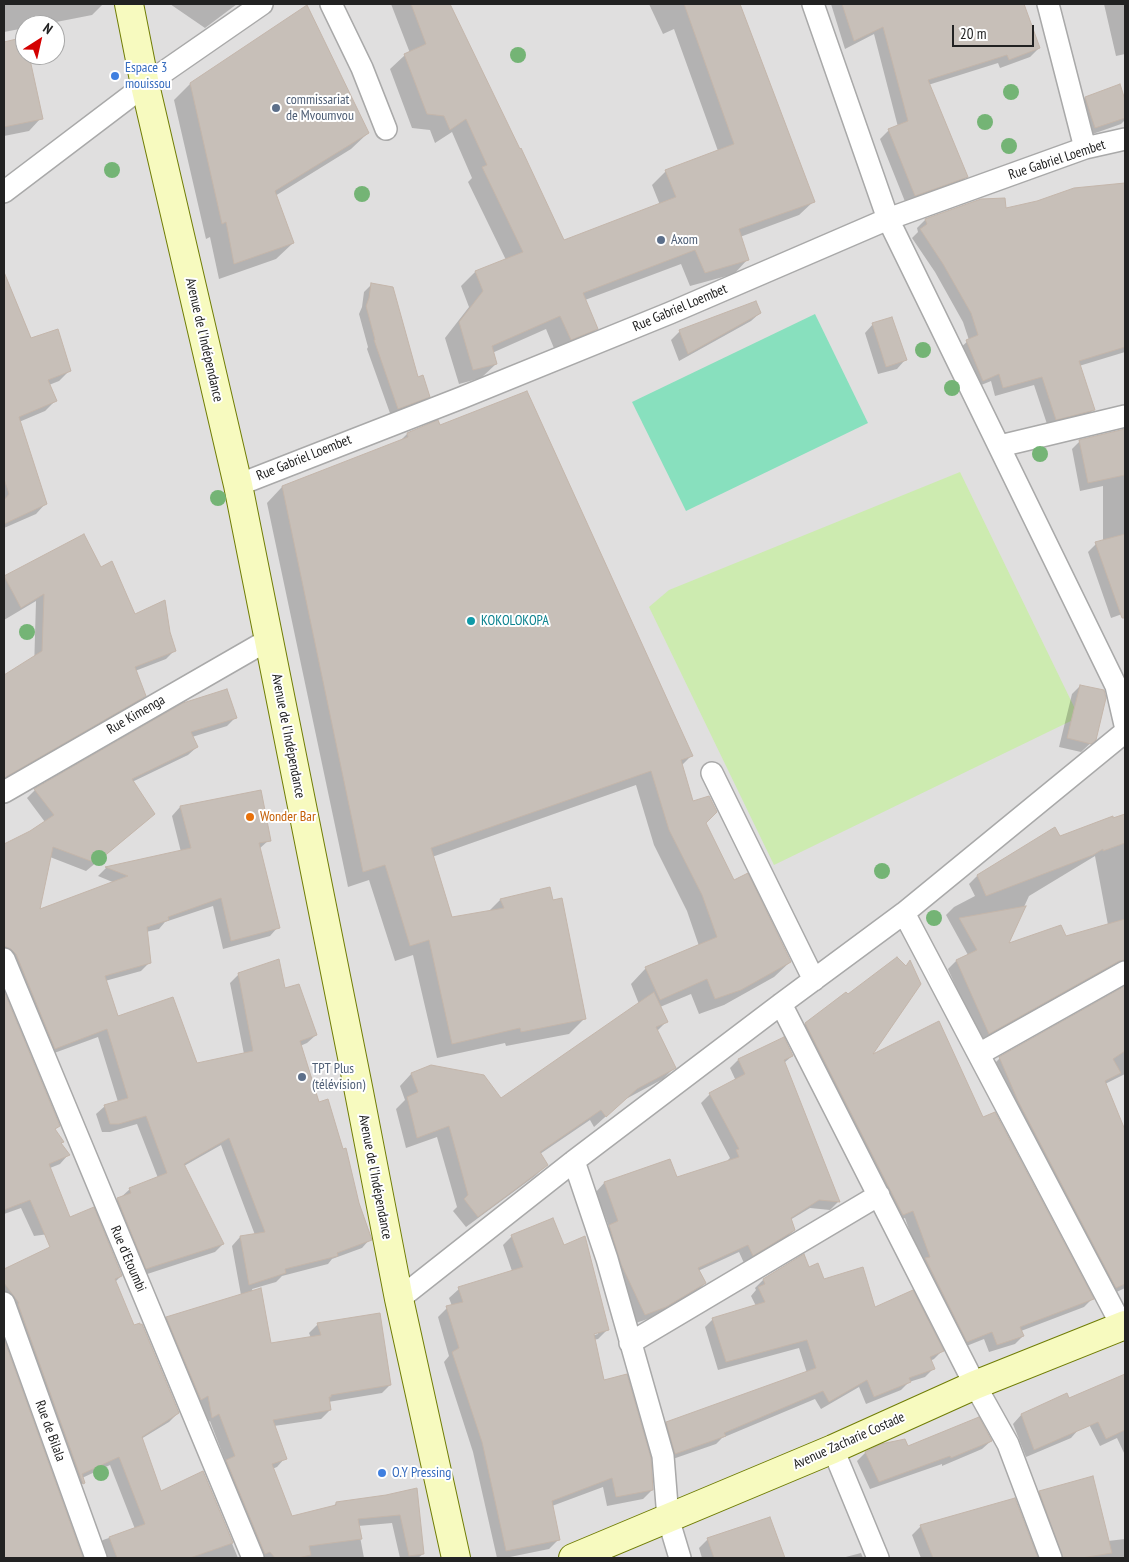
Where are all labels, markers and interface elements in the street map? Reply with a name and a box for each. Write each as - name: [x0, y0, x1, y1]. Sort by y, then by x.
- north arrow: [15, 15, 65, 65]
- scale bar: [954, 15, 1036, 47]
- text: N: [40, 19, 56, 38]
- text: 20 m: [960, 24, 986, 43]
- place label: Espace 3 mouissou: [125, 60, 171, 92]
- marker: Espace 3 mouissou: [109, 70, 121, 82]
- place label: commissariat de Mvoumvou: [286, 92, 354, 124]
- marker: commissariat de Mvoumvou: [270, 102, 282, 114]
- street label: Rue Gabriel Loembet: [1006, 136, 1108, 184]
- place label: Axom: [671, 232, 698, 248]
- marker: Axom: [655, 234, 667, 246]
- street label: Avenue de l'Indépendance: [182, 276, 226, 404]
- street label: Rue Gabriel Loembet: [630, 281, 730, 335]
- street label: Rue Gabriel Loembet: [254, 431, 354, 485]
- place label: KOKOLOKOPA: [481, 613, 549, 629]
- marker: KOKOLOKOPA: [465, 615, 477, 627]
- street label: Avenue de l'Indépendance: [268, 672, 308, 800]
- street label: Rue Kimenga: [104, 692, 168, 738]
- place label: Wonder Bar: [260, 809, 316, 825]
- marker: Wonder Bar: [244, 811, 256, 823]
- place label: TPT Plus (télévision): [312, 1061, 365, 1094]
- marker: TPT Plus (télévision): [296, 1071, 308, 1083]
- street label: Avenue de l'Indépendance: [355, 1113, 395, 1241]
- street label: Rue d'Etoumbi: [107, 1223, 149, 1295]
- street label: Rue de Bilala: [31, 1398, 69, 1464]
- street label: Avenue Zacharie Costade: [791, 1409, 907, 1473]
- place label: O.Y Pressing: [392, 1465, 451, 1481]
- marker: O.Y Pressing: [376, 1467, 388, 1479]

